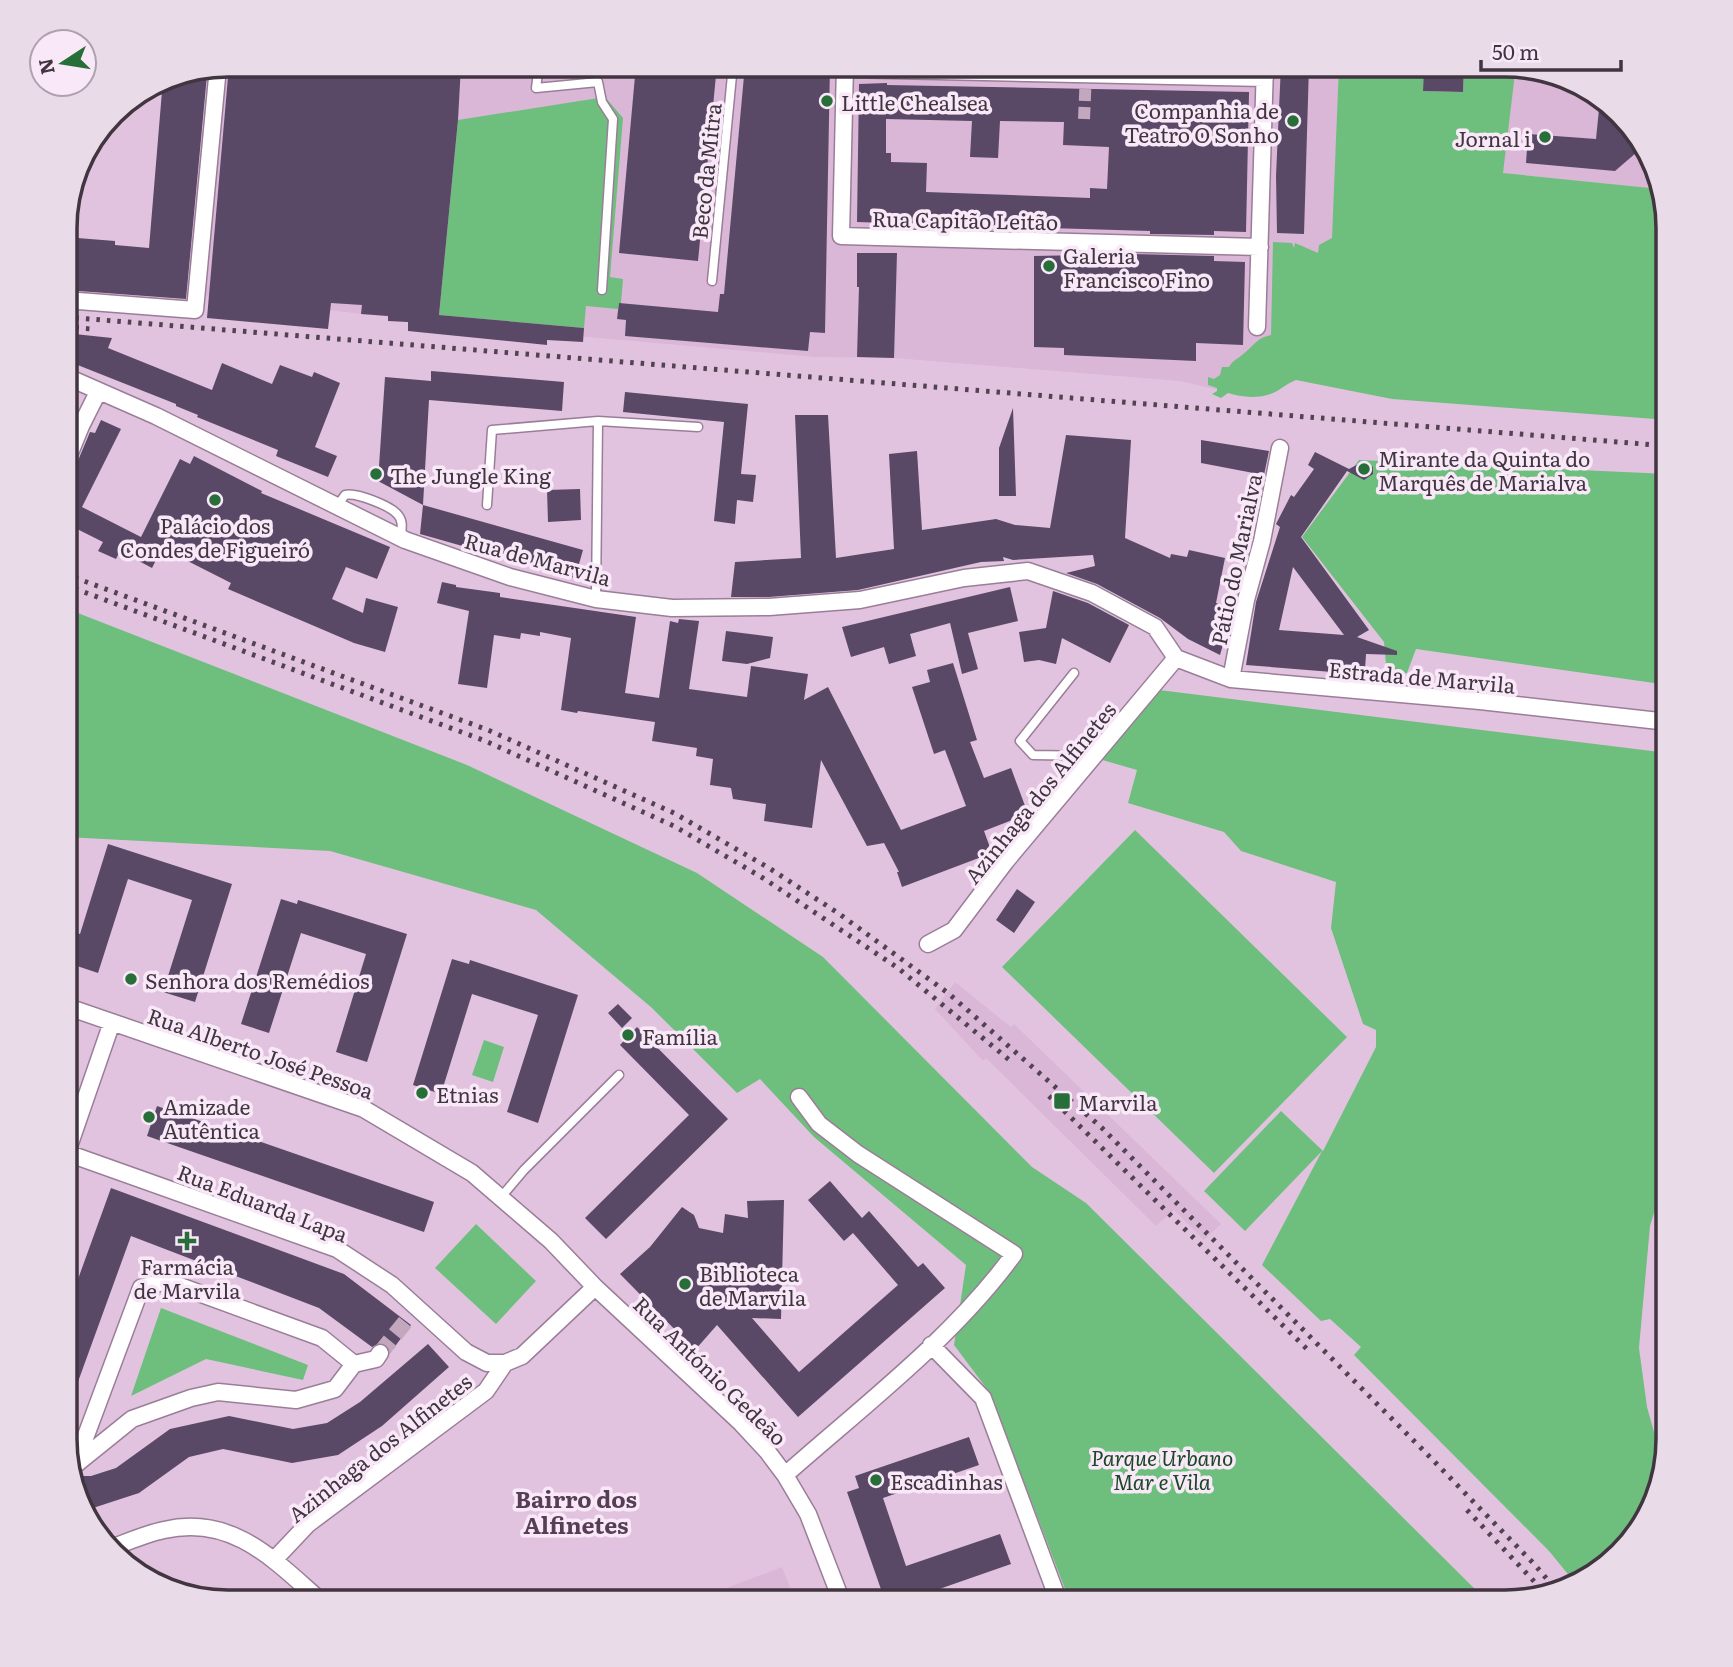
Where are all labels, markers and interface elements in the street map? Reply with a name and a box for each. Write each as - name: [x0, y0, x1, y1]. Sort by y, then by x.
- north arrow: [28, 28, 98, 98]
- scale bar: [1481, 28, 1621, 72]
- text: 50 m: [1492, 35, 1539, 66]
- text: N: [30, 56, 61, 77]
- place label: Little Chealsea: [841, 86, 990, 117]
- marker: Little Chealsea: [819, 93, 835, 109]
- place label: Companhia de Teatro O Sonho: [1124, 94, 1279, 149]
- street label: Beco da Mitra: [682, 101, 728, 241]
- marker: Companhia de Teatro O Sonho: [1285, 113, 1301, 129]
- place label: Jornal i: [1455, 122, 1531, 153]
- marker: Jornal i: [1537, 129, 1553, 145]
- street label: Rua Capitão Leitão: [872, 202, 1058, 236]
- place label: Galeria Francisco Fino: [1063, 239, 1210, 294]
- marker: Galeria Francisco Fino: [1041, 258, 1057, 274]
- place label: Mirante da Quinta do Marquês de Marialva: [1378, 442, 1590, 497]
- place label: The Jungle King: [390, 459, 551, 490]
- marker: Mirante da Quinta do Marquês de Marialva: [1356, 461, 1372, 477]
- marker: The Jungle King: [368, 466, 384, 482]
- street label: Pátio do Marialva: [1202, 470, 1268, 647]
- marker: Palácio dos Condes de Figueiró: [207, 492, 223, 508]
- place label: Palácio dos Condes de Figueiró: [120, 509, 310, 564]
- street label: Rua de Marvila: [461, 524, 615, 593]
- street label: Estrada de Marvila: [1327, 652, 1517, 700]
- street label: Azinhaga dos Alfinetes: [956, 695, 1122, 889]
- place label: Senhora dos Remédios: [145, 964, 370, 995]
- marker: Senhora dos Remédios: [123, 971, 139, 987]
- street label: Rua Alberto José Pessoa: [144, 999, 379, 1105]
- place label: Família: [642, 1020, 719, 1051]
- marker: Família: [620, 1027, 636, 1043]
- place label: Etnias: [436, 1078, 499, 1109]
- marker: Etnias: [414, 1085, 430, 1101]
- place label: Marvila: [1078, 1086, 1158, 1117]
- place label: Amizade Autêntica: [163, 1090, 261, 1145]
- marker: Marvila: [1052, 1091, 1072, 1111]
- marker: Amizade Autêntica: [141, 1109, 157, 1125]
- street label: Rua Eduarda Lapa: [173, 1155, 353, 1249]
- marker: Farmácia de Marvila: [179, 1233, 195, 1249]
- place label: Farmácia de Marvila: [133, 1250, 241, 1305]
- place label: Biblioteca de Marvila: [699, 1257, 807, 1312]
- marker: Biblioteca de Marvila: [677, 1276, 693, 1292]
- street label: Rua António Gedeão: [627, 1288, 795, 1452]
- street label: Azinhaga dos Alfinetes: [281, 1365, 477, 1529]
- park label: Parque Urbano Mar e Vila: [1091, 1441, 1233, 1496]
- place label: Escadinhas: [890, 1465, 1003, 1496]
- marker: Escadinhas: [868, 1472, 884, 1488]
- district label: Bairro dos Alfinetes: [515, 1481, 637, 1541]

